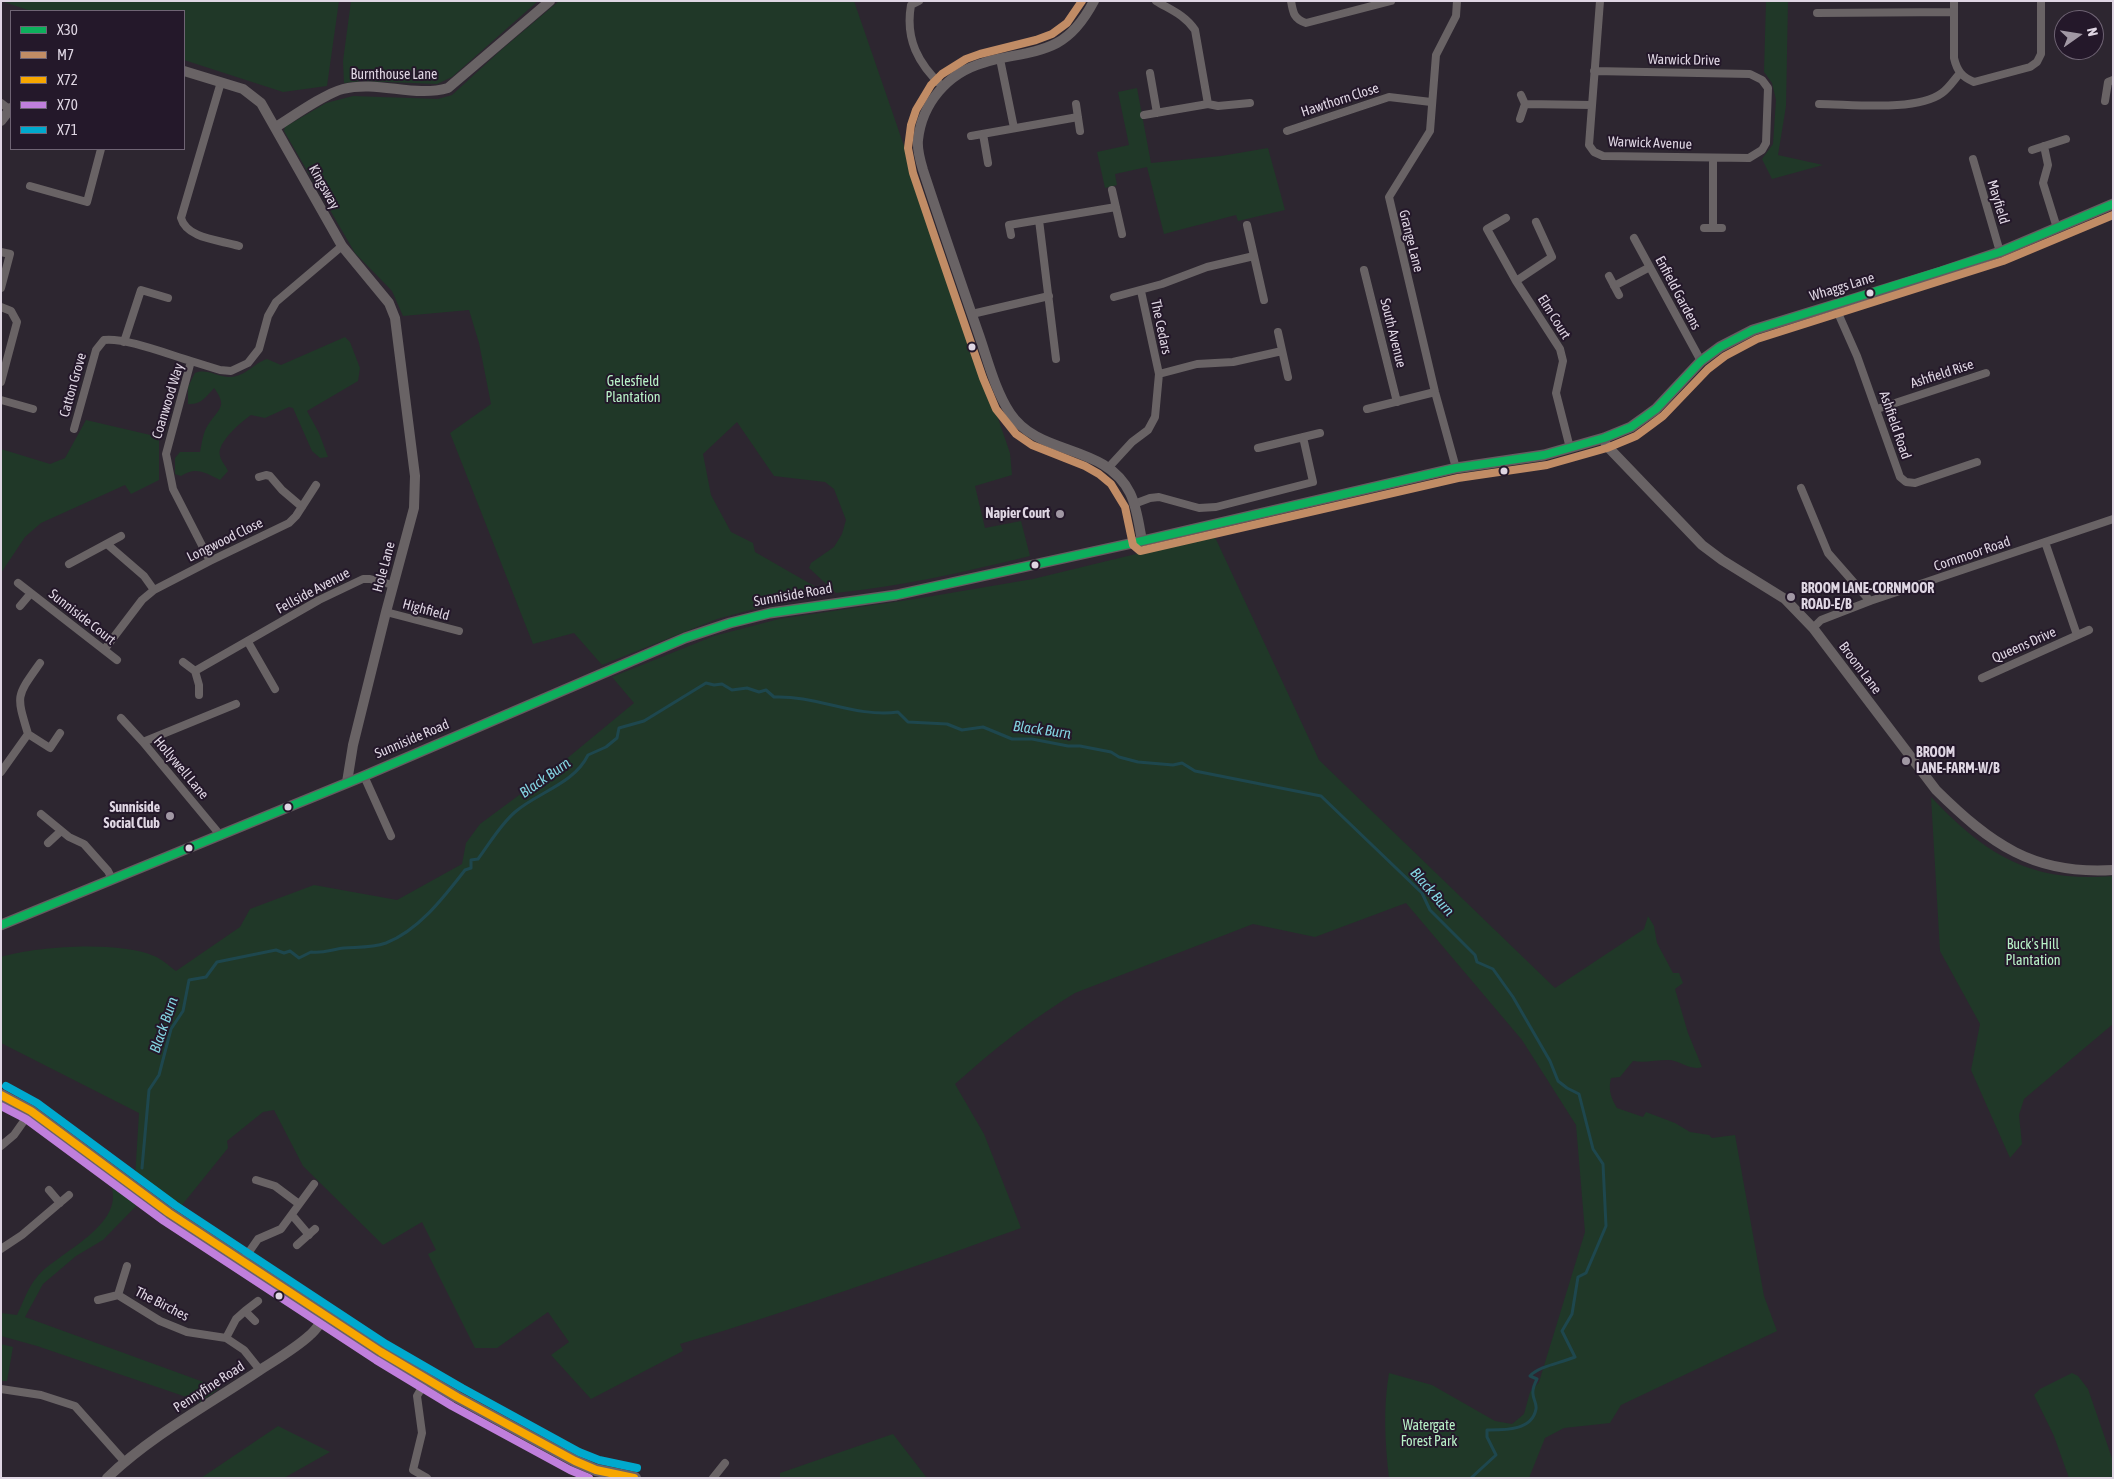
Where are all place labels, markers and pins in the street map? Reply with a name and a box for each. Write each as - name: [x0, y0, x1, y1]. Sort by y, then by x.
- unlabelled marker: [1865, 288, 1875, 298]
- unlabelled marker: [967, 342, 977, 352]
- unlabelled marker: [1499, 466, 1509, 476]
- place label: Napier Court: [985, 506, 1050, 522]
- marker: Napier Court: [1054, 508, 1066, 520]
- unlabelled marker: [1030, 560, 1040, 570]
- place label: BROOM LANE-CORNMOOR ROAD-E/B: [1801, 581, 1934, 614]
- marker: BROOM LANE-CORNMOOR ROAD-E/B: [1785, 591, 1797, 603]
- place label: BROOM LANE-FARM-W/B: [1916, 745, 2000, 778]
- marker: BROOM LANE-FARM-W/B: [1900, 755, 1912, 767]
- place label: Sunniside Social Club: [104, 800, 160, 832]
- unlabelled marker: [283, 802, 293, 812]
- marker: Sunniside Social Club: [164, 810, 176, 822]
- unlabelled marker: [184, 843, 194, 853]
- unlabelled marker: [274, 1291, 284, 1301]

